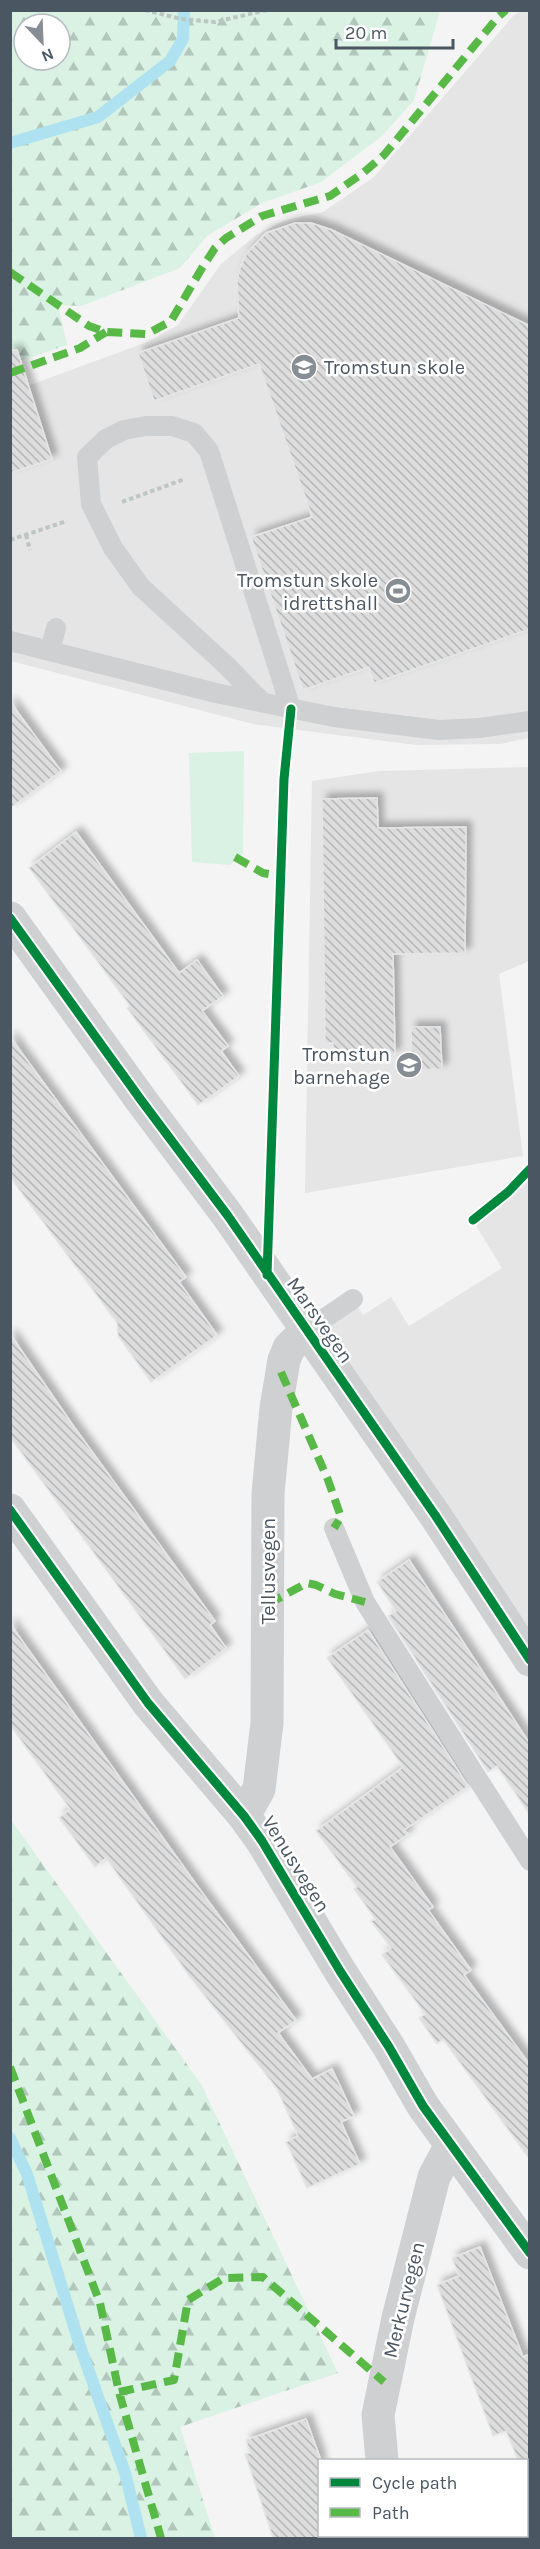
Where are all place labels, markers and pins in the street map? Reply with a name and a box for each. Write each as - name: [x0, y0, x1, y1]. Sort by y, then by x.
- school or university icon: Tromstun skole: [289, 352, 319, 382]
- place label: Tromstun skole: [324, 356, 465, 379]
- place label: Tromstun skole idrettshall: [237, 569, 378, 615]
- sports icon: Tromstun skole idrettshall: [383, 576, 413, 606]
- place label: Tromstun barnehage: [293, 1043, 390, 1089]
- school or university icon: Tromstun barnehage: [394, 1050, 424, 1080]

